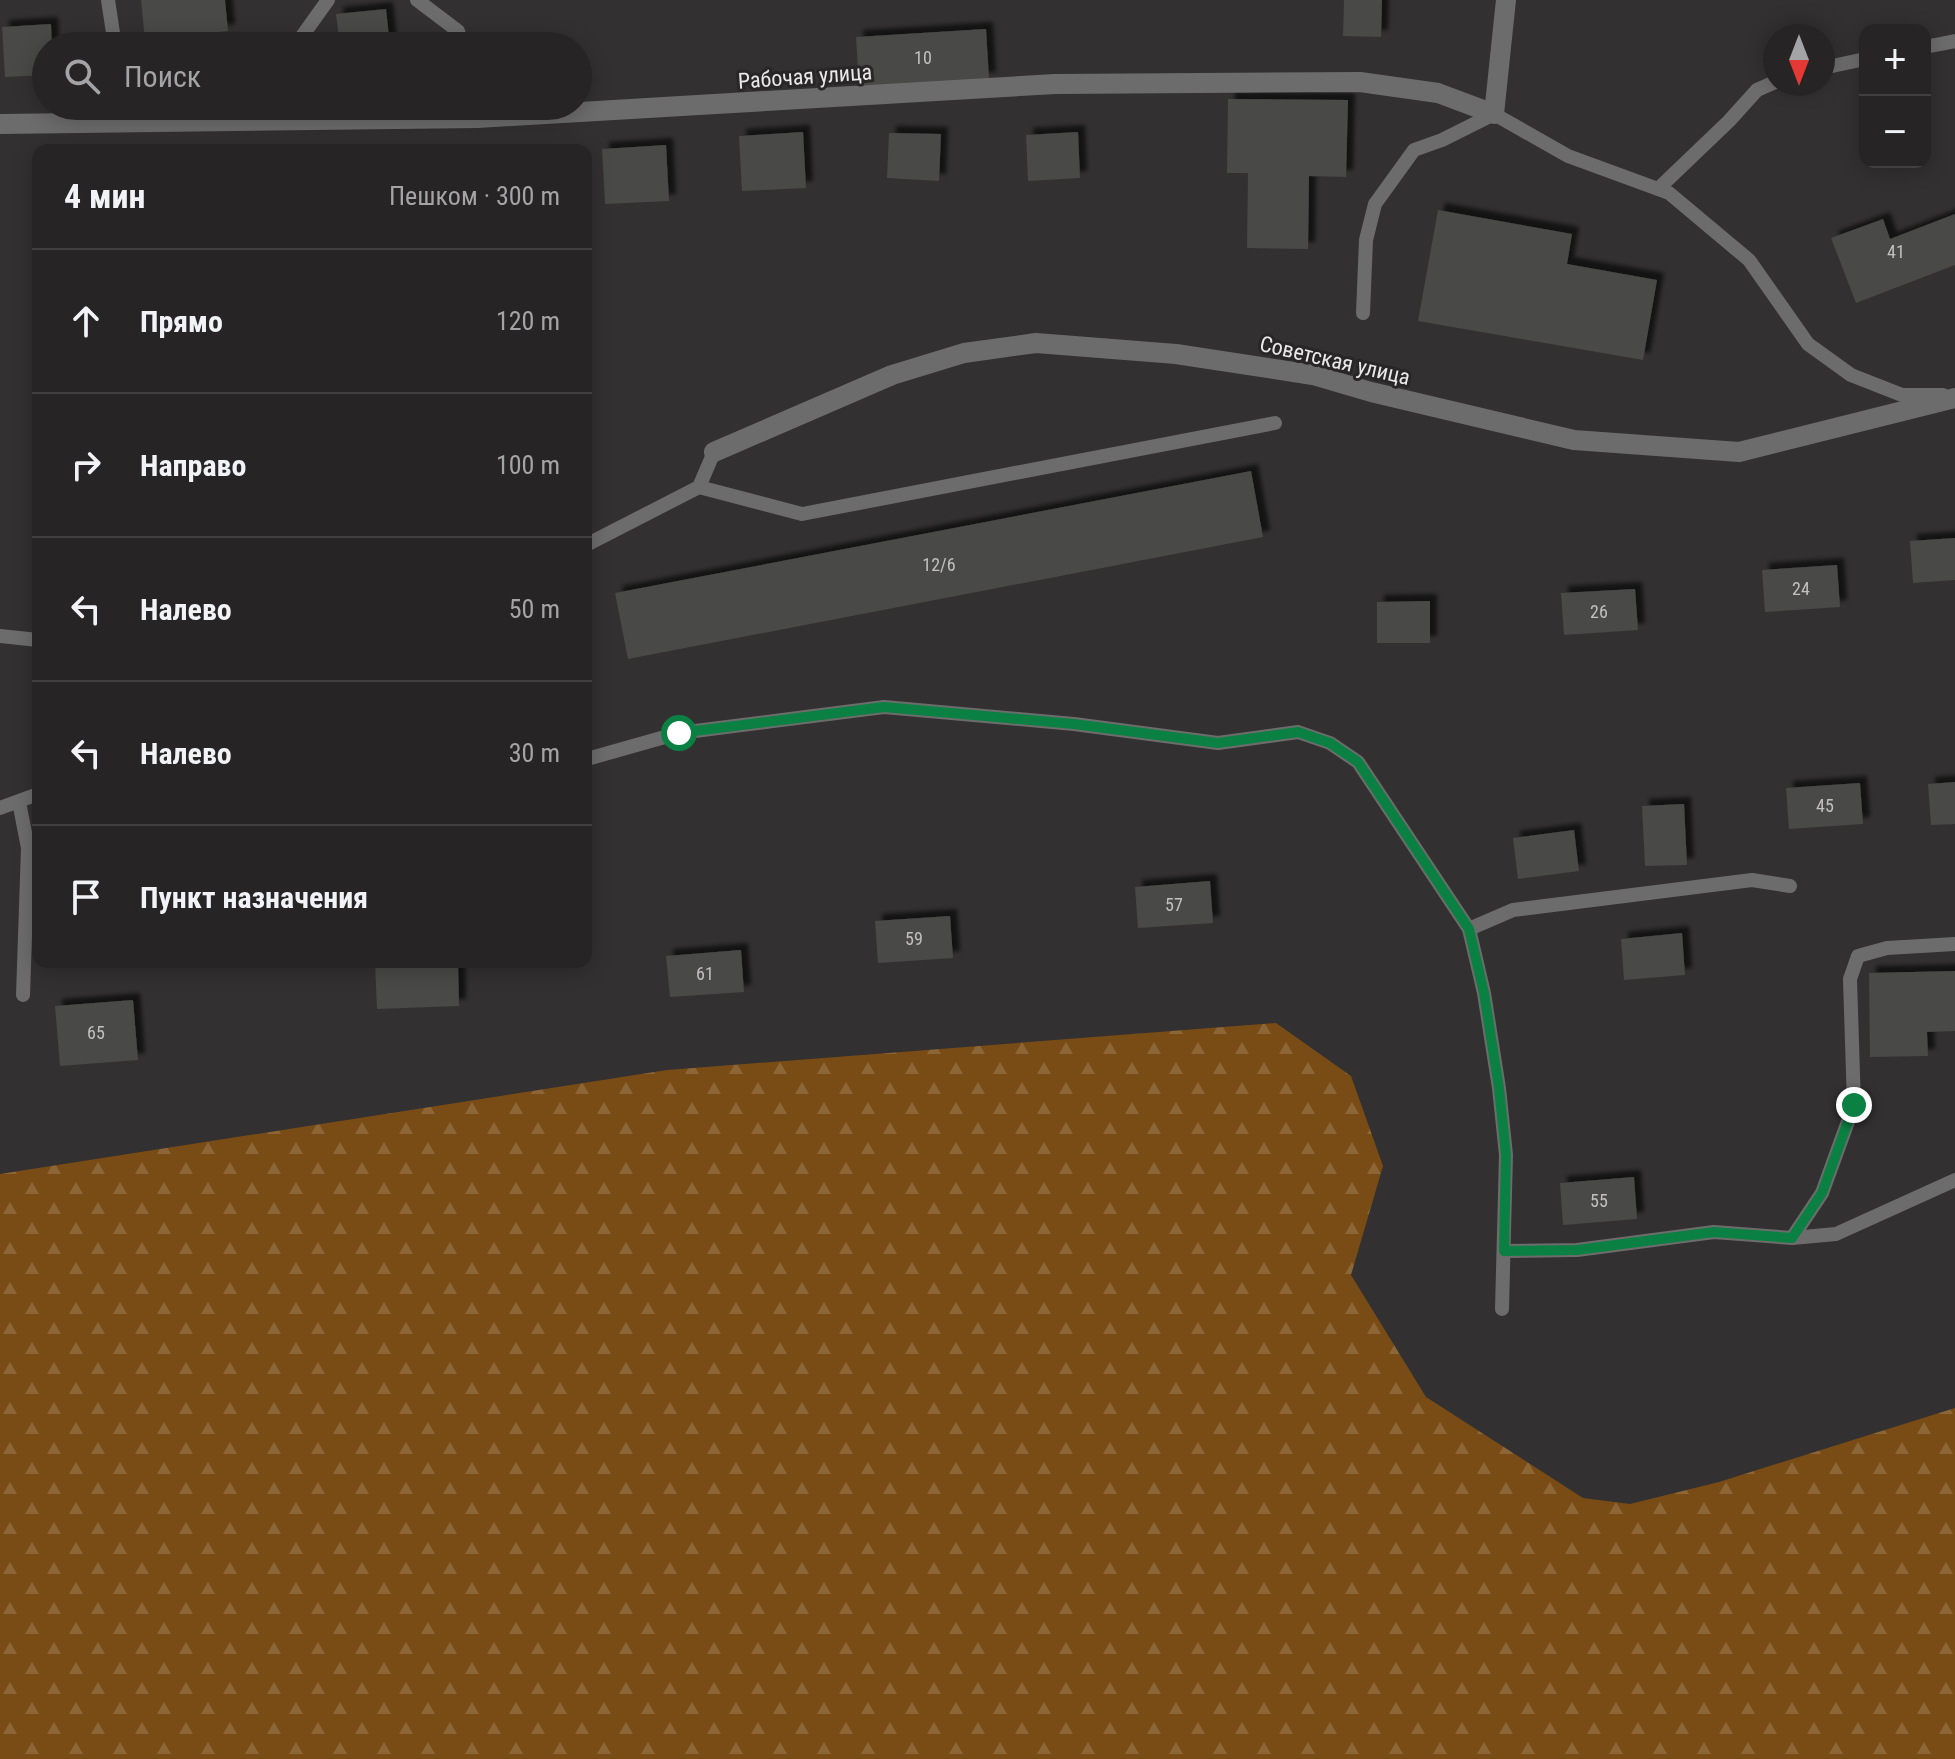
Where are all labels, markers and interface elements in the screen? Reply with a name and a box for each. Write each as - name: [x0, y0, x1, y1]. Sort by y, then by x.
- north arrow: [1763, 24, 1835, 96]
- map controls: [1859, 24, 1931, 168]
- button: +: [1859, 24, 1931, 96]
- search box: [32, 32, 592, 120]
- house number: 10: [914, 47, 932, 68]
- icon: search: [60, 54, 104, 98]
- text: Поиск: [124, 59, 201, 94]
- street label: Рабочая улица: [737, 59, 873, 94]
- button: −: [1859, 96, 1931, 168]
- text: 4 мин: [64, 176, 146, 216]
- text: Пешком · 300 m: [389, 181, 560, 211]
- house number: 41: [1887, 241, 1905, 262]
- icon: ahead: [64, 299, 108, 343]
- text: Прямо: [140, 304, 223, 339]
- text: 120 m: [496, 306, 560, 336]
- street label: Советская улица: [1257, 331, 1412, 390]
- icon: right: [64, 443, 108, 487]
- text: Направо: [140, 448, 246, 483]
- text: 100 m: [496, 450, 560, 480]
- house number: 12/6: [922, 554, 956, 575]
- house number: 24: [1792, 578, 1810, 599]
- icon: left: [64, 587, 108, 631]
- text: Налево: [140, 592, 232, 627]
- text: 50 m: [509, 594, 560, 624]
- house number: 26: [1590, 601, 1608, 622]
- route start: [661, 715, 697, 751]
- icon: left: [64, 731, 108, 775]
- text: Налево: [140, 736, 232, 771]
- text: 30 m: [509, 738, 560, 768]
- house number: 45: [1816, 795, 1834, 816]
- icon: arrive: [64, 875, 108, 919]
- text: Пункт назначения: [140, 880, 368, 915]
- house number: 57: [1165, 894, 1183, 915]
- house number: 59: [905, 928, 923, 949]
- house number: 61: [696, 963, 714, 984]
- house number: 65: [87, 1022, 105, 1043]
- route end: [1836, 1087, 1872, 1123]
- house number: 55: [1590, 1190, 1608, 1211]

